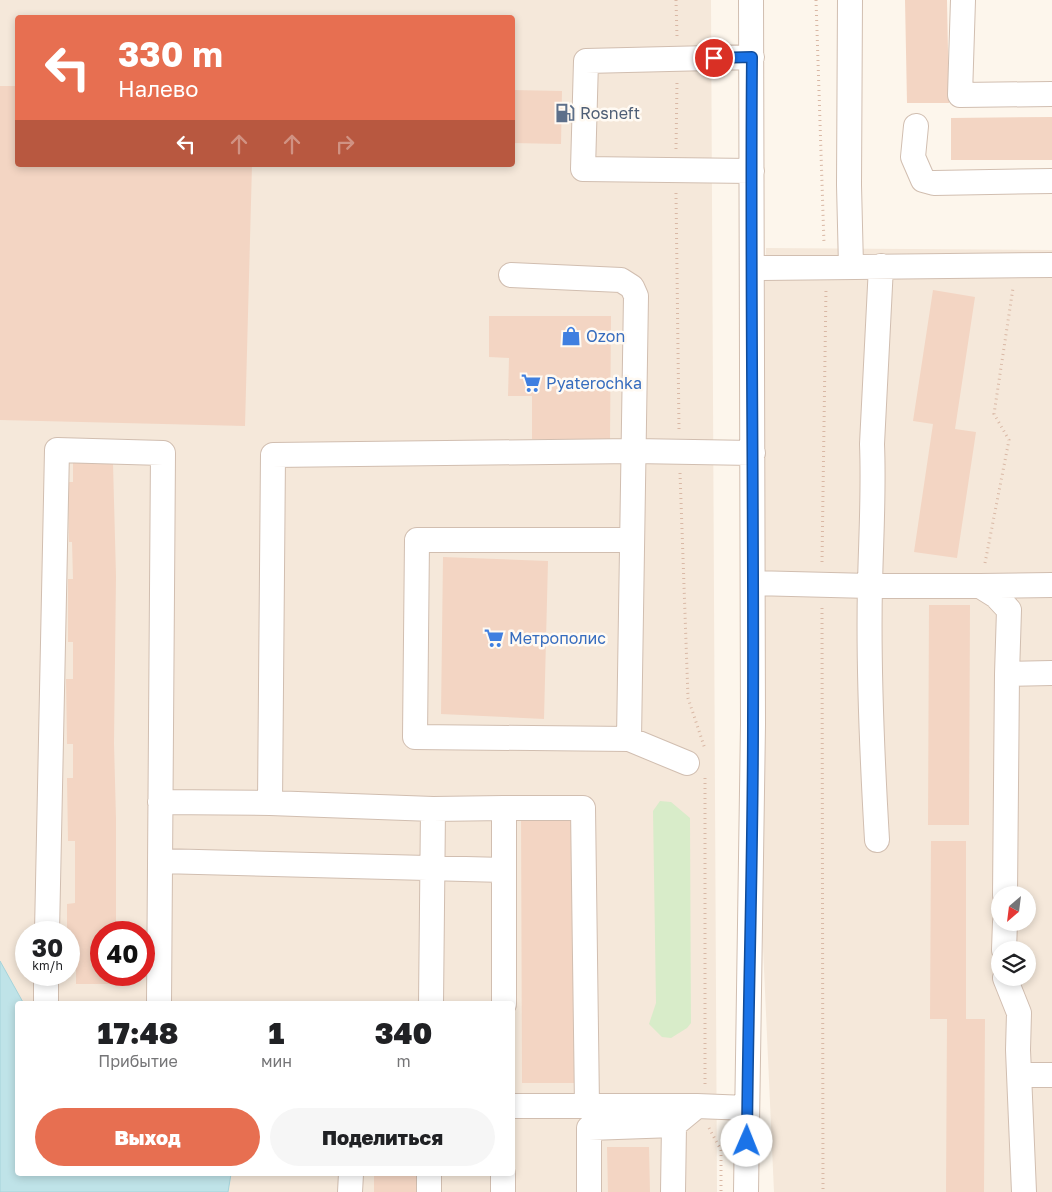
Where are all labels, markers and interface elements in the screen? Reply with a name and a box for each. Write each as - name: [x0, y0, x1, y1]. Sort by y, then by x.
- text: 330 m: [118, 33, 223, 75]
- icon: left: [35, 35, 100, 100]
- pin: [693, 37, 735, 79]
- icon: arrive: [700, 44, 728, 72]
- text: Налево: [118, 75, 198, 102]
- fuel station icon: Rosneft: [554, 102, 576, 124]
- place label: Rosneft: [580, 103, 640, 123]
- icon: left: [172, 130, 200, 158]
- icon: ahead: [225, 130, 253, 158]
- icon: ahead: [278, 130, 306, 158]
- icon: right: [331, 130, 359, 158]
- shop icon: Ozon: [560, 325, 582, 347]
- place label: Ozon: [586, 326, 625, 346]
- supermarket icon: Pyaterochka: [520, 372, 542, 394]
- place label: Pyaterochka: [546, 373, 642, 393]
- supermarket icon: Метрополис: [483, 627, 505, 649]
- place label: Метрополис: [509, 628, 606, 648]
- north arrow: [991, 886, 1036, 931]
- map controls: [991, 886, 1036, 986]
- speed limit sign: 40: [90, 921, 155, 986]
- text: 30: [32, 932, 63, 963]
- button: layers: [991, 941, 1036, 986]
- text: km/h: [32, 958, 63, 973]
- text: 17:48: [98, 1015, 178, 1051]
- text: 1: [269, 1015, 284, 1051]
- text: 340: [375, 1015, 432, 1051]
- text: Прибытие: [98, 1051, 178, 1071]
- text: мин: [261, 1051, 292, 1071]
- text: m: [396, 1051, 411, 1071]
- button: Выход: [35, 1108, 260, 1166]
- button: Поделиться: [270, 1108, 495, 1166]
- position arrow: [720, 1114, 772, 1166]

